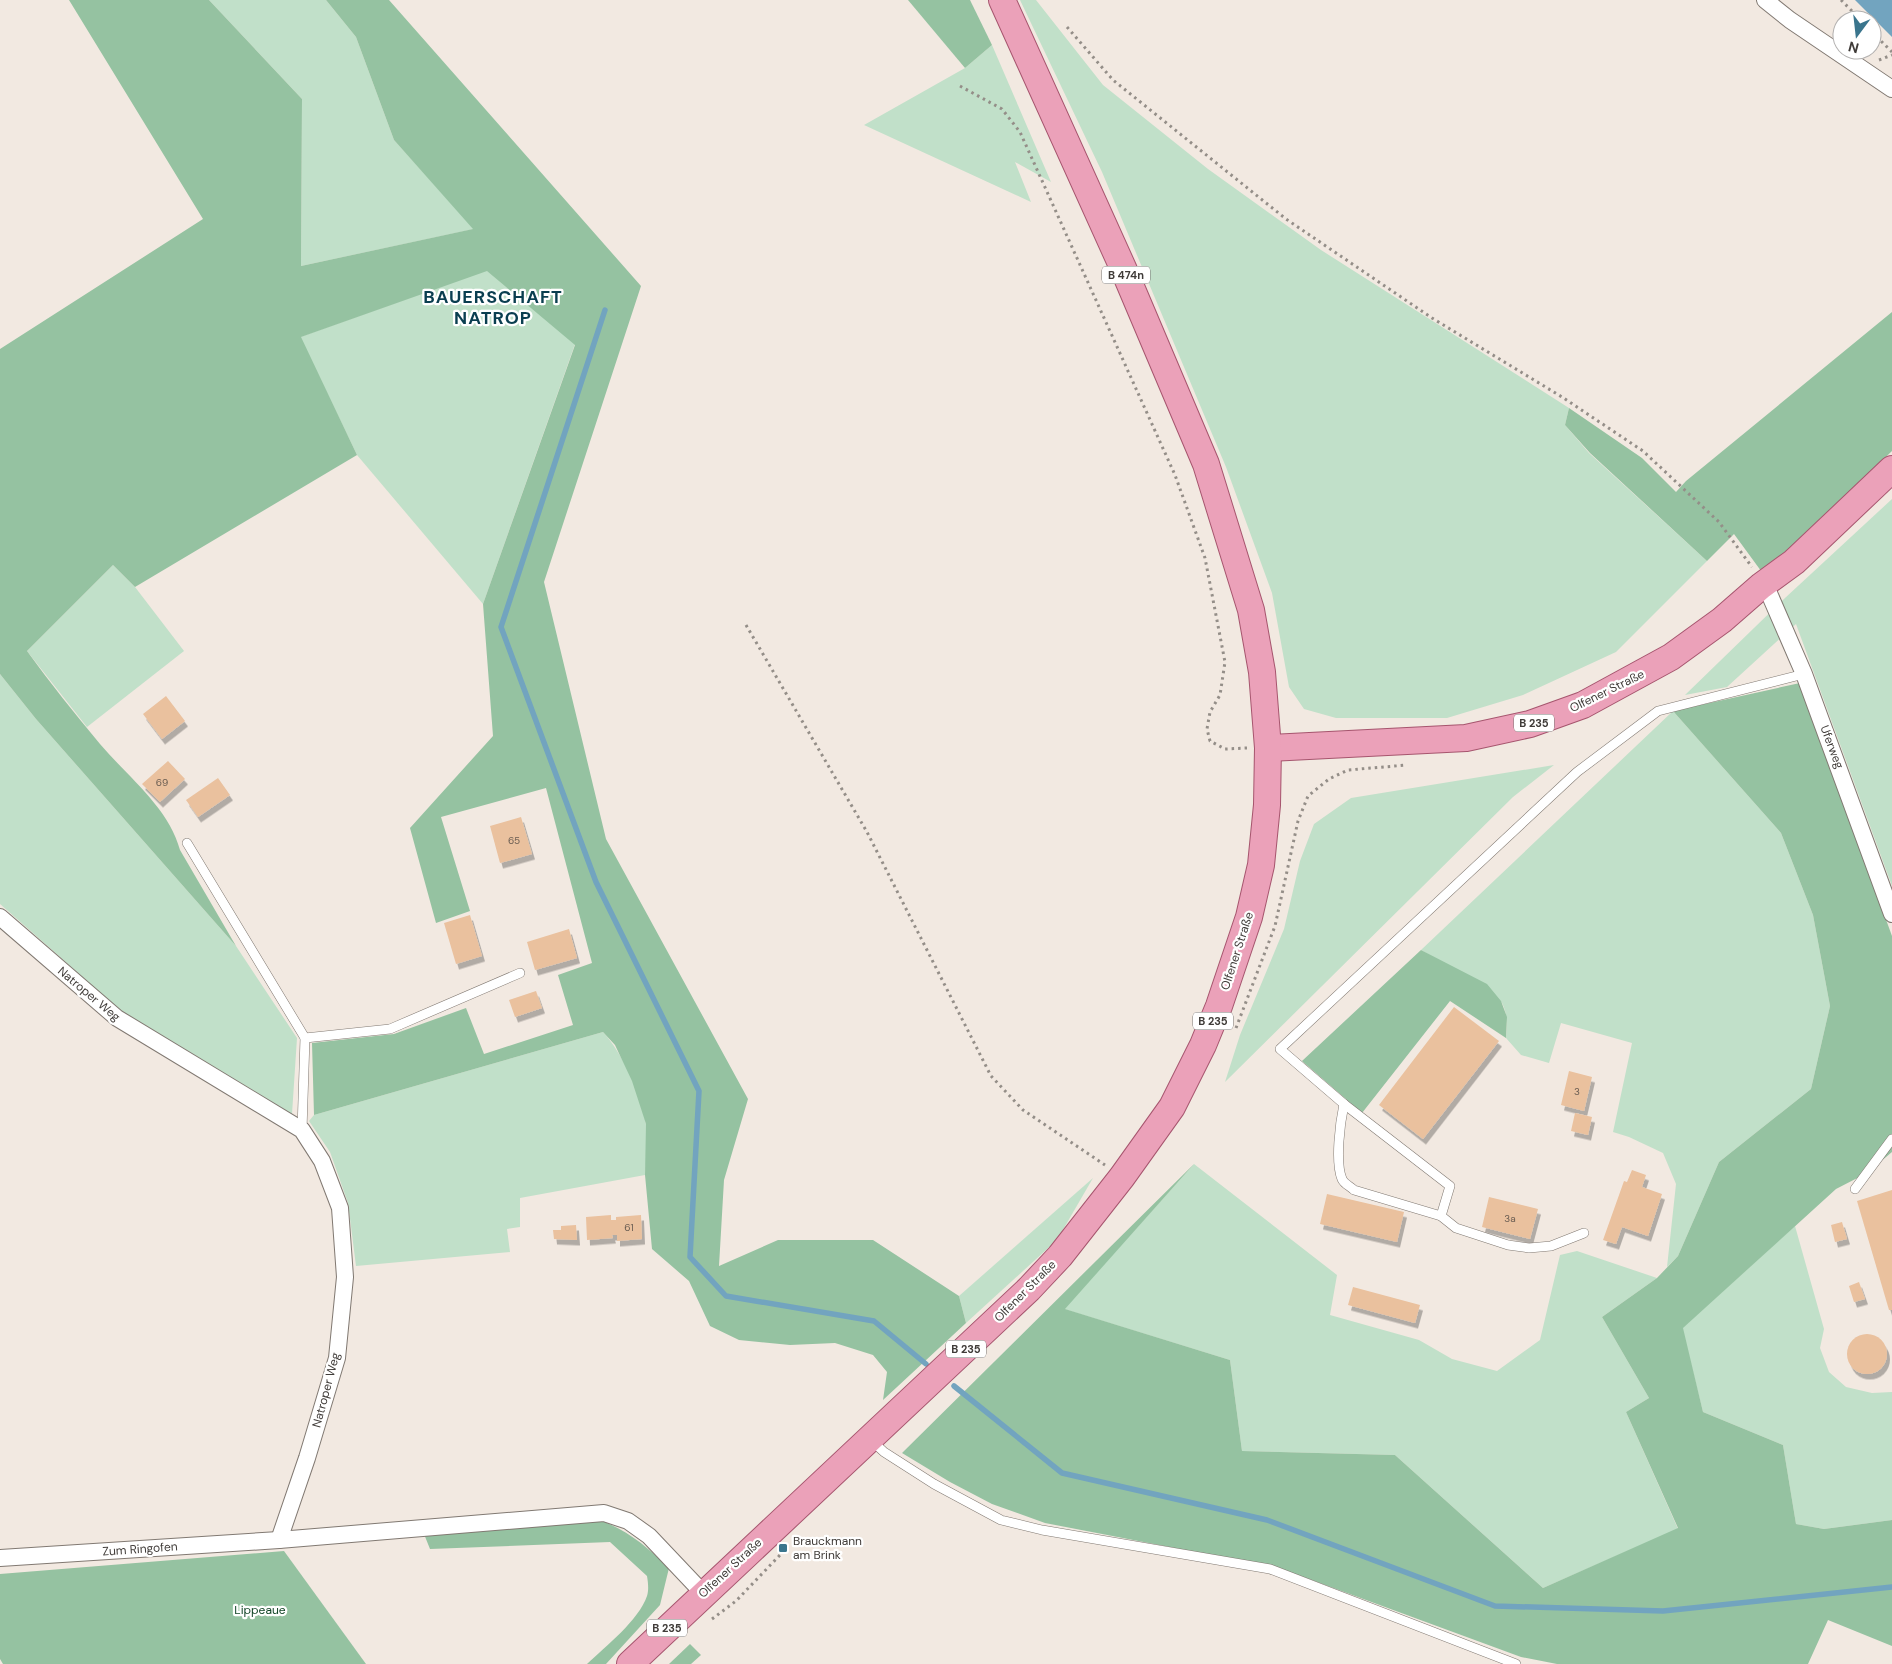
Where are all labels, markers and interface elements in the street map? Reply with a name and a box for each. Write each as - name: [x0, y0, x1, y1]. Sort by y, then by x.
- north arrow: [1832, 10, 1882, 60]
- text: N: [1846, 38, 1861, 58]
- road number: B 474n: [1102, 266, 1150, 284]
- district label: BAUERSCHAFT NATROP: [423, 285, 563, 330]
- street label: Olfener Straße: [1567, 666, 1647, 716]
- road number: B 235: [1514, 714, 1554, 731]
- street label: Uferweg: [1816, 723, 1848, 771]
- house number: 69: [156, 776, 168, 789]
- house number: 65: [508, 834, 520, 847]
- street label: Olfener Straße: [1217, 910, 1257, 992]
- street label: Natroper Weg: [54, 963, 124, 1025]
- road number: B 235: [1193, 1012, 1233, 1030]
- house number: 3: [1574, 1085, 1580, 1098]
- house number: 3a: [1504, 1212, 1516, 1225]
- house number: 61: [624, 1221, 634, 1234]
- street label: Olfener Straße: [991, 1257, 1059, 1325]
- road number: B 235: [946, 1340, 986, 1358]
- street label: Natroper Weg: [308, 1350, 344, 1429]
- place label: Brauckmann am Brink: [793, 1533, 862, 1563]
- street label: Olfener Straße: [695, 1534, 765, 1602]
- street label: Zum Ringofen: [102, 1538, 178, 1560]
- marker: Brauckmann am Brink: [777, 1542, 789, 1554]
- park label: Lippeaue: [234, 1602, 286, 1618]
- road number: B 235: [647, 1620, 687, 1636]

